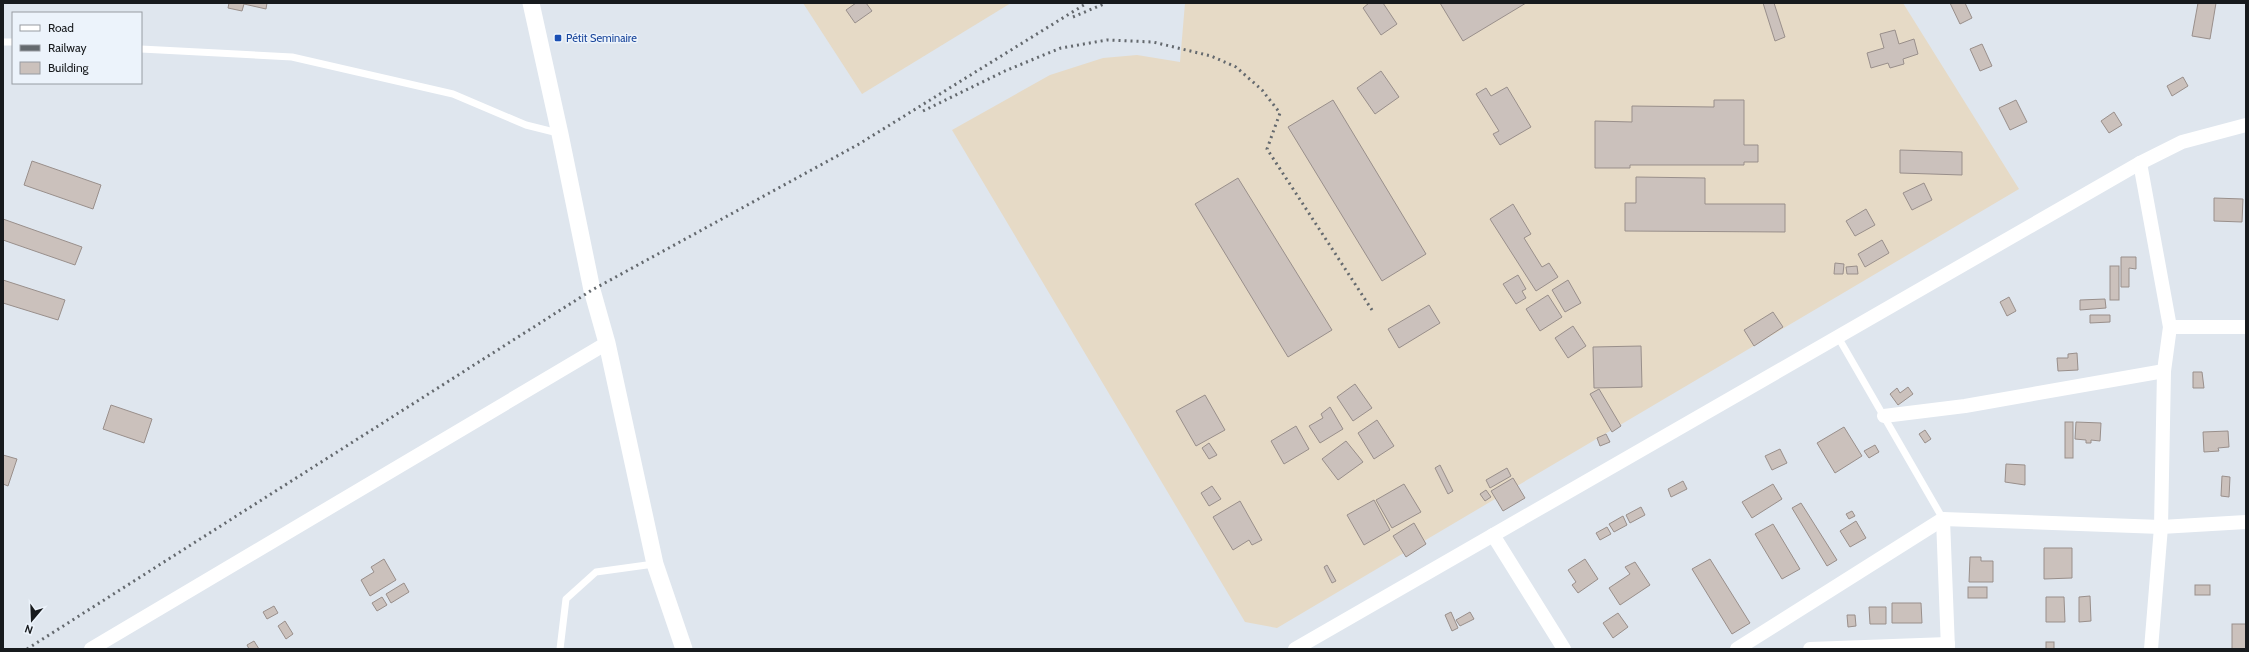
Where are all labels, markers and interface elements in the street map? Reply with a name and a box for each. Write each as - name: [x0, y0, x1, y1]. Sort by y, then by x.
- legend: [12, 12, 142, 84]
- text: Road: [48, 20, 74, 35]
- place label: Pétit Seminaire: [566, 31, 637, 45]
- marker: Pétit Seminaire: [553, 33, 563, 43]
- text: Railway: [48, 40, 86, 55]
- text: Building: [48, 60, 90, 75]
- north arrow: [12, 600, 52, 640]
- text: N: [23, 622, 35, 637]

